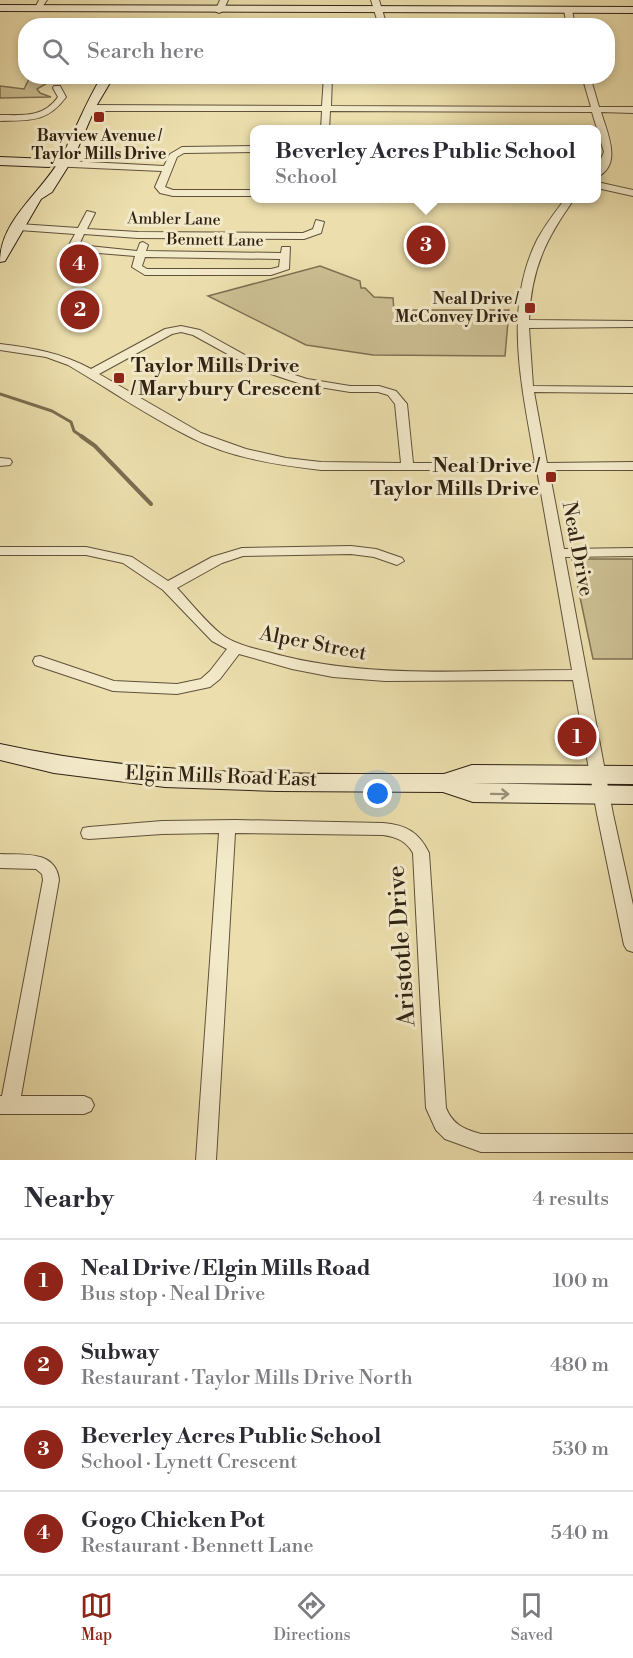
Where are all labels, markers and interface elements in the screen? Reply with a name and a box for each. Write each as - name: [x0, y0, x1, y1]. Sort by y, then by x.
- search box: [18, 18, 615, 84]
- icon: search: [39, 35, 72, 68]
- text: Search here: [87, 38, 204, 65]
- marker: Bayview Avenue / Taylor Mills Drive: [92, 110, 106, 124]
- popup: [250, 125, 601, 203]
- place label: Bayview Avenue / Taylor Mills Drive: [32, 126, 167, 164]
- text: Beverley Acres Public School: [275, 138, 576, 165]
- text: School: [275, 165, 337, 190]
- street label: Ambler Lane: [126, 208, 221, 230]
- pin: 3: [406, 222, 446, 268]
- street label: Bennett Lane: [165, 229, 264, 251]
- pin: 4: [60, 242, 98, 286]
- pin: 2: [60, 288, 100, 332]
- place label: Neal Drive / McConvey Drive: [395, 289, 519, 327]
- marker: Neal Drive / McConvey Drive: [523, 301, 537, 315]
- place label: Taylor Mills Drive / Marybury Crescent: [130, 354, 322, 402]
- marker: Taylor Mills Drive / Marybury Crescent: [112, 371, 126, 385]
- place label: Neal Drive / Taylor Mills Drive: [370, 454, 540, 502]
- marker: Neal Drive / Taylor Mills Drive: [544, 470, 558, 484]
- street label: Neal Drive: [556, 500, 598, 598]
- street label: Alper Street: [256, 621, 369, 667]
- pin: 1: [558, 714, 596, 760]
- street label: Elgin Mills Road East: [125, 761, 317, 793]
- your location: [363, 779, 392, 808]
- one-way arrow: [490, 788, 510, 800]
- street label: Aristotle Drive: [381, 864, 423, 1029]
- text: Nearby: [24, 1183, 114, 1215]
- text: 4 results: [532, 1187, 609, 1212]
- text: Neal Drive / Elgin Mills Road: [81, 1255, 371, 1282]
- text: 1: [39, 1269, 48, 1294]
- text: 100 m: [553, 1269, 609, 1294]
- text: Bus stop · Neal Drive: [81, 1282, 265, 1307]
- text: Subway: [81, 1339, 159, 1366]
- text: 2: [37, 1353, 50, 1378]
- text: 480 m: [550, 1353, 609, 1378]
- text: Restaurant · Taylor Mills Drive North: [81, 1366, 413, 1391]
- text: Beverley Acres Public School: [81, 1423, 381, 1450]
- text: 3: [37, 1437, 50, 1462]
- text: 530 m: [552, 1437, 609, 1462]
- text: School · Lynett Crescent: [81, 1450, 297, 1475]
- text: Gogo Chicken Pot: [81, 1507, 265, 1534]
- text: 4: [37, 1521, 50, 1546]
- text: 540 m: [551, 1521, 609, 1546]
- text: Restaurant · Bennett Lane: [81, 1534, 314, 1559]
- tab: Map: [80, 1589, 113, 1645]
- tab: Directions: [273, 1589, 351, 1645]
- tab: Saved: [511, 1589, 553, 1645]

